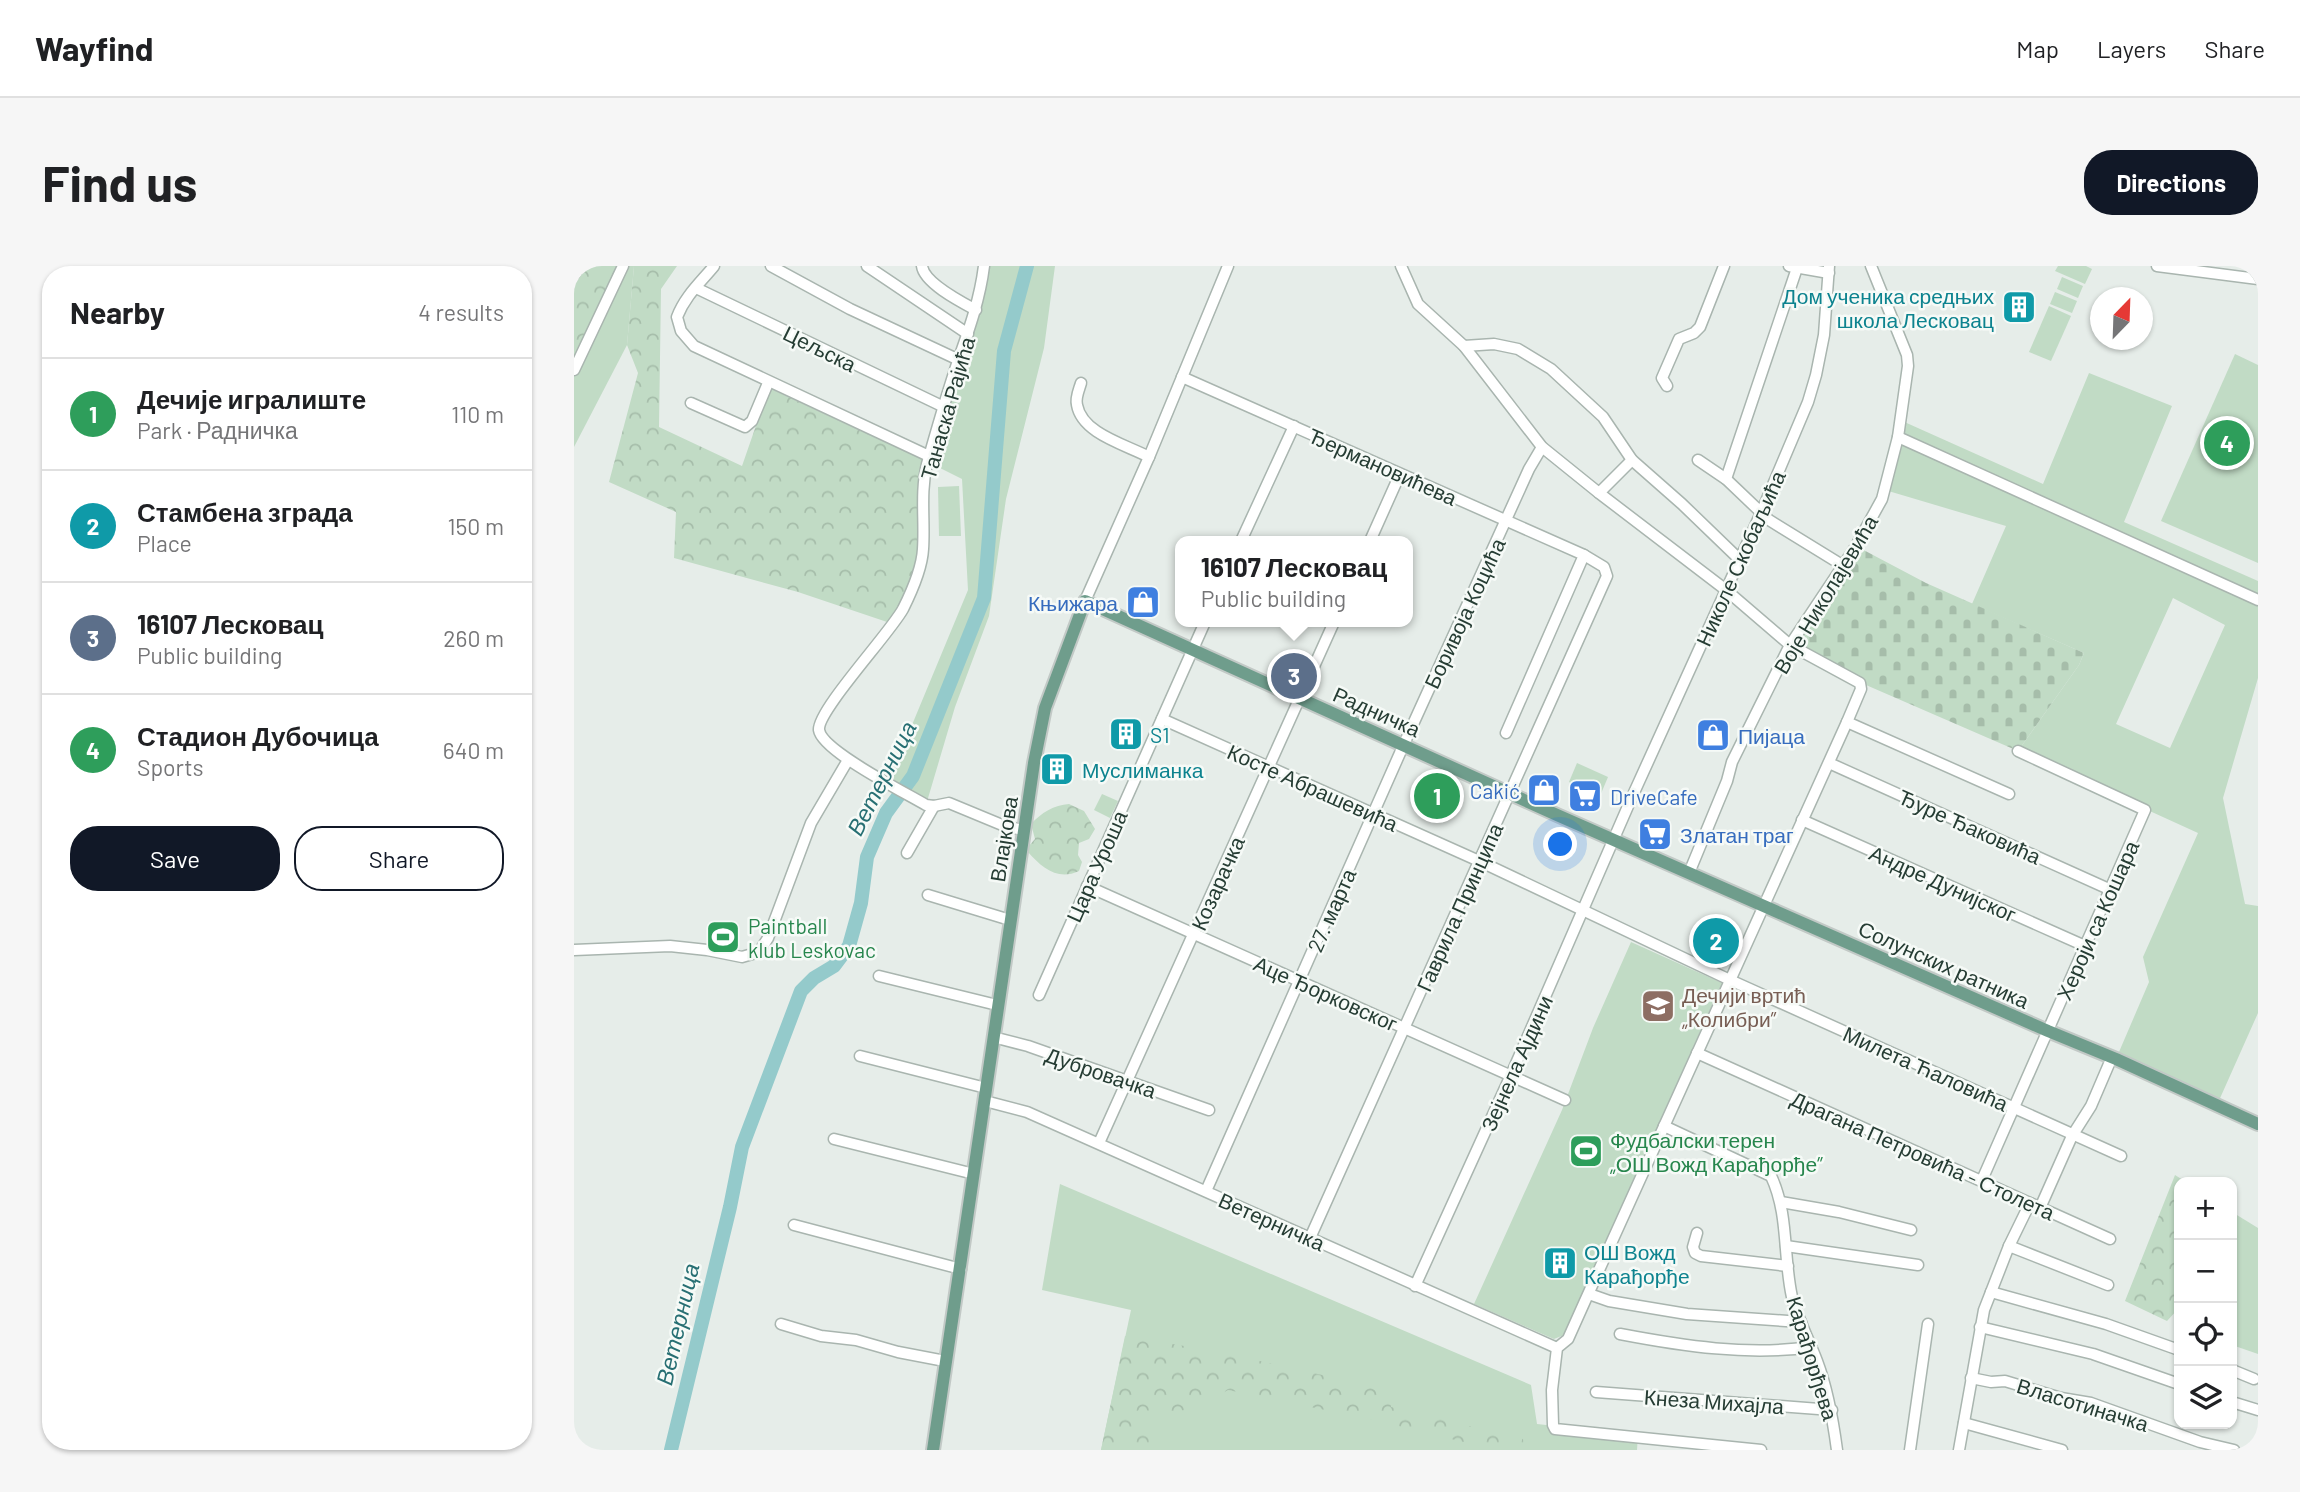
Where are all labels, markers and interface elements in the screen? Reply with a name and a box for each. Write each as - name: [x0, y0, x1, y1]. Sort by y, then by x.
- text: Wayfind: [35, 28, 153, 68]
- text: Map: [2016, 34, 2059, 63]
- text: Layers: [2097, 34, 2166, 63]
- text: Share: [2204, 34, 2265, 63]
- button: Directions: [2084, 150, 2258, 215]
- text: Find us: [42, 153, 197, 212]
- place label: Дом ученика средњих школа Лесковац: [1782, 283, 1994, 332]
- north arrow: [2090, 287, 2153, 350]
- building icon: Дом ученика средњих школа Лесковац: [2000, 288, 2038, 326]
- text: Nearby: [70, 294, 165, 330]
- text: 4 results: [418, 298, 504, 326]
- street label: Цељска: [779, 320, 861, 376]
- street label: Танаска Рајића: [915, 333, 979, 482]
- text: Дечије игралиште: [137, 383, 366, 414]
- text: 1: [89, 400, 97, 428]
- text: 110 m: [451, 400, 504, 428]
- text: Park · Радничка: [137, 416, 298, 444]
- pin: 4: [2204, 417, 2250, 469]
- street label: Ђермановићева: [1305, 422, 1461, 510]
- street label: Николе Скобаљића: [1690, 466, 1790, 650]
- text: Стамбена зграда: [137, 496, 353, 527]
- street label: Воје Николајевића: [1768, 510, 1882, 678]
- text: 2: [87, 512, 99, 540]
- text: 150 m: [448, 512, 504, 540]
- text: Place: [137, 529, 192, 557]
- street label: Боривоја Коцића: [1418, 534, 1510, 692]
- popup: [1175, 536, 1413, 627]
- text: 16107 Лесковац: [1201, 551, 1387, 582]
- shop icon: Књижара: [1124, 583, 1162, 621]
- text: Public building: [1201, 584, 1346, 612]
- place label: Књижара: [1028, 590, 1118, 615]
- text: 16107 Лесковац: [137, 608, 324, 639]
- text: 3: [87, 624, 99, 652]
- text: 260 m: [443, 624, 504, 652]
- text: Public building: [137, 641, 282, 669]
- pin: 3: [1271, 650, 1317, 702]
- street label: Радничка: [1330, 681, 1425, 741]
- building icon: S1: [1107, 715, 1145, 753]
- water label: Ветерница: [840, 716, 922, 840]
- shop icon: Пијаца: [1694, 716, 1732, 754]
- text: Стадион Дубочица: [137, 720, 379, 751]
- place label: S1: [1150, 722, 1170, 747]
- place label: Пијаца: [1738, 723, 1805, 748]
- text: 4: [86, 736, 100, 764]
- text: 640 m: [443, 736, 504, 764]
- street label: Косте Абрашевића: [1224, 738, 1402, 836]
- building icon: Муслиманка: [1038, 750, 1076, 788]
- text: Sports: [137, 753, 204, 781]
- place label: Муслиманка: [1082, 757, 1204, 782]
- pin: 1: [1414, 770, 1460, 822]
- shop icon: Cakić: [1525, 771, 1563, 809]
- supermarket icon: DriveCafe: [1566, 777, 1604, 815]
- place label: Cakić: [1470, 778, 1520, 803]
- street label: Ђуре Ђаковића: [1895, 783, 2045, 869]
- place label: DriveCafe: [1610, 784, 1698, 809]
- street label: Влајкова: [984, 794, 1022, 884]
- street label: Цара Уроша: [1060, 806, 1132, 926]
- supermarket icon: Златан траг: [1636, 815, 1674, 853]
- street label: Гаврила Принципа: [1411, 819, 1507, 995]
- place label: Златан траг: [1680, 822, 1794, 847]
- button: Save: [70, 826, 280, 891]
- button: Share: [294, 826, 504, 891]
- your location: [1543, 827, 1577, 861]
- street label: Козарачка: [1185, 832, 1249, 934]
- street label: Хероји са Кошара: [2051, 836, 2143, 1004]
- street label: Андре Дунијског: [1866, 839, 2020, 927]
- street label: 27. марта: [1302, 864, 1361, 956]
- place label: Paintball klub Leskovac: [748, 913, 876, 962]
- pin: 2: [1693, 915, 1739, 967]
- street label: Солунских ратника: [1855, 915, 2033, 1013]
- sports icon: Paintball klub Leskovac: [704, 918, 742, 956]
- street label: Аце Ђорковског: [1250, 950, 1402, 1036]
- place label: Дечији вртић „Колибри”: [1682, 982, 1806, 1031]
- school or university icon: Дечији вртић „Колибри”: [1639, 987, 1677, 1025]
- street label: Зејнела Ајдини: [1475, 991, 1557, 1135]
- street label: Милета Ћаловића: [1840, 1020, 2013, 1116]
- street label: Дубровачка: [1042, 1041, 1160, 1103]
- street label: Драгана Петровића - Столета: [1787, 1085, 2059, 1225]
- place label: Фудбалски терен „ОШ Вожд Карађорђе”: [1610, 1127, 1823, 1176]
- sports icon: Фудбалски терен „ОШ Вожд Карађорђе”: [1567, 1132, 1605, 1170]
- map controls: [2174, 1177, 2237, 1429]
- button: +: [2174, 1177, 2237, 1240]
- street label: Ветерничка: [1215, 1187, 1329, 1256]
- place label: ОШ Вожд Карађорђе: [1584, 1239, 1690, 1288]
- button: −: [2174, 1240, 2237, 1303]
- building icon: ОШ Вожд Карађорђе: [1541, 1244, 1579, 1282]
- water label: Ветерница: [649, 1260, 705, 1388]
- street label: Карађорђева: [1782, 1293, 1844, 1423]
- button: locate: [2174, 1303, 2237, 1366]
- button: layers: [2174, 1366, 2237, 1429]
- street label: Власотиначка: [2014, 1372, 2152, 1436]
- street label: Кнеза Михајла: [1643, 1384, 1785, 1418]

